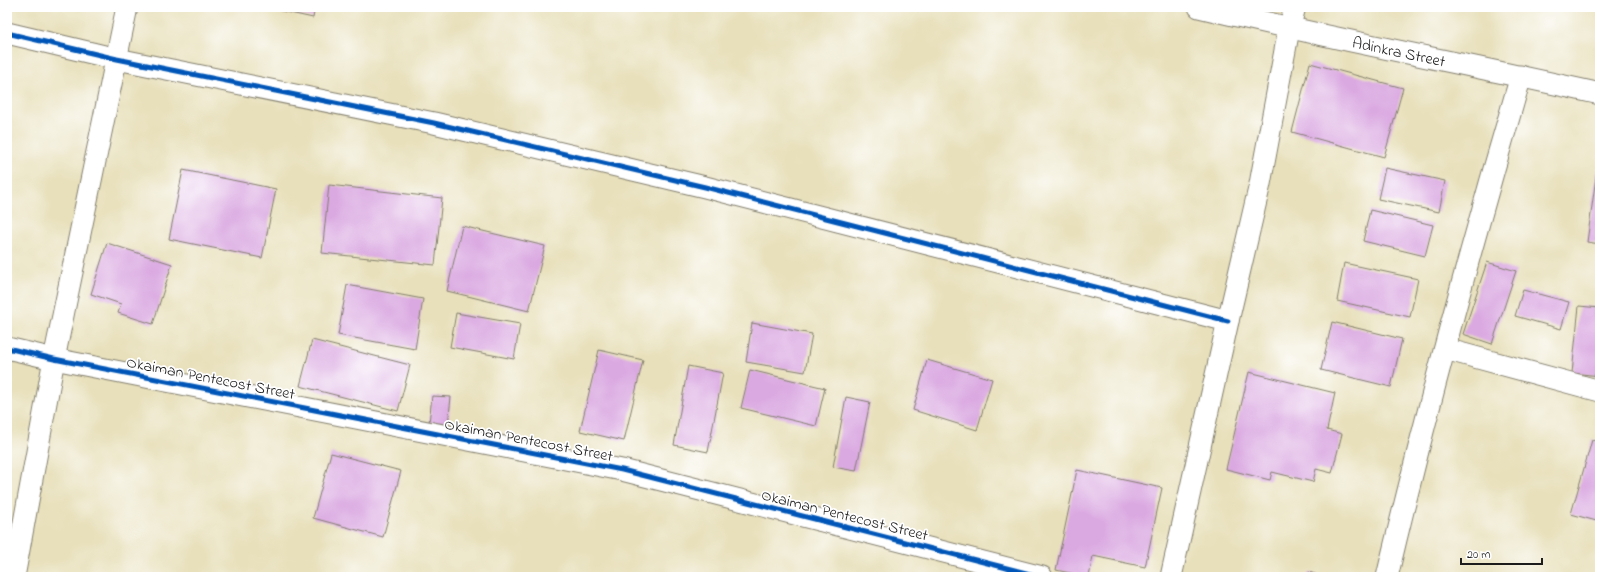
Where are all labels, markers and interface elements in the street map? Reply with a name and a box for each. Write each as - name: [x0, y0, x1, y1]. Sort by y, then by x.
- street label: Adinkra Street: [1350, 31, 1448, 75]
- street label: Okaiman Pentecost Street: [124, 351, 298, 407]
- street label: Okaiman Pentecost Street: [442, 413, 616, 469]
- street label: Okaiman Pentecost Street: [759, 484, 931, 548]
- scale bar: [1461, 540, 1542, 566]
- text: 20 m: [1467, 546, 1490, 564]

